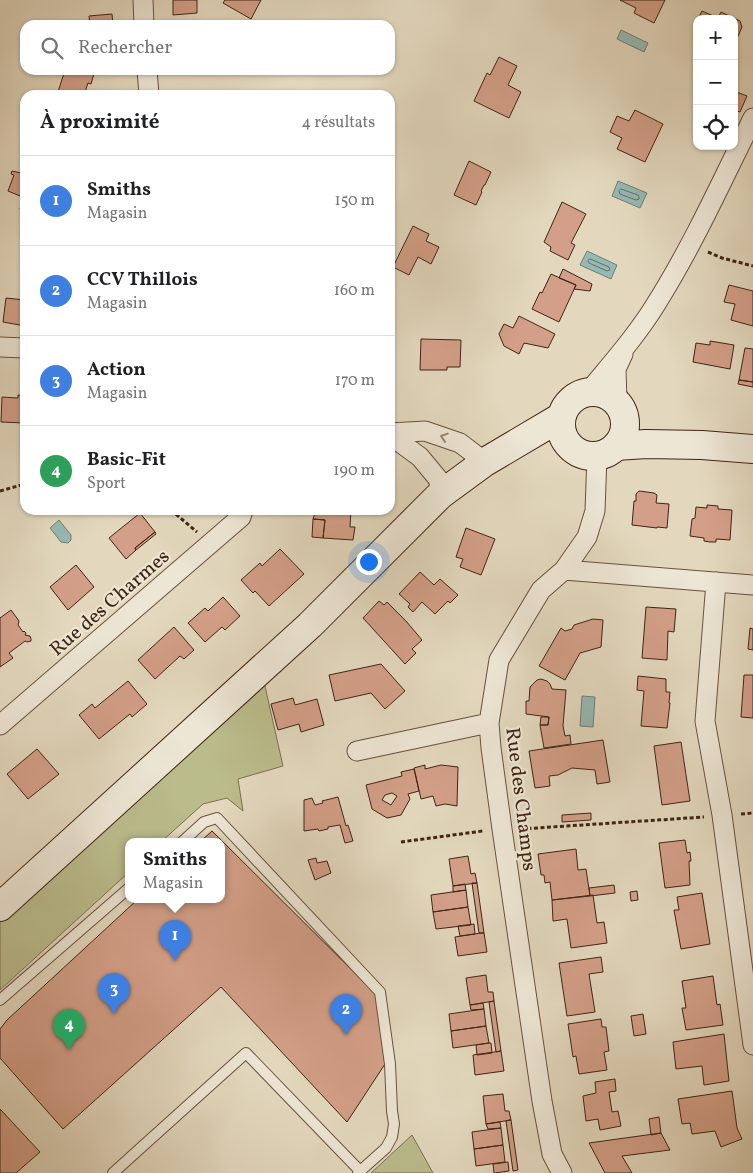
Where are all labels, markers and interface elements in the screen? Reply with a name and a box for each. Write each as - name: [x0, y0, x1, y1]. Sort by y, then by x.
- map controls: [693, 15, 738, 150]
- button: +: [693, 15, 738, 60]
- search box: [20, 20, 395, 75]
- icon: search: [38, 34, 66, 62]
- text: Rechercher: [78, 35, 172, 61]
- button: −: [693, 60, 738, 105]
- button: locate: [693, 105, 738, 150]
- text: À proximité: [40, 108, 159, 137]
- text: 4 résultats: [301, 112, 375, 134]
- text: Smiths: [87, 177, 151, 203]
- text: 1: [53, 190, 59, 212]
- text: 150 m: [334, 190, 375, 212]
- text: Magasin: [87, 203, 147, 225]
- text: CCV Thillois: [87, 267, 198, 293]
- text: 2: [52, 280, 60, 302]
- text: 160 m: [334, 280, 375, 302]
- text: Magasin: [87, 293, 147, 315]
- text: Action: [87, 357, 146, 383]
- text: 3: [52, 370, 60, 392]
- text: 170 m: [335, 370, 375, 392]
- text: Magasin: [87, 383, 147, 405]
- one-way arrow: [440, 433, 449, 443]
- text: Basic-Fit: [87, 447, 166, 473]
- text: 4: [51, 460, 61, 482]
- text: 190 m: [333, 460, 375, 482]
- text: Sport: [87, 473, 126, 495]
- street label: Rue des Charmes: [44, 543, 176, 664]
- your location: [356, 549, 382, 575]
- street label: Rue des Champs: [497, 726, 543, 873]
- popup: [125, 838, 225, 903]
- text: Smiths: [143, 847, 207, 873]
- text: Magasin: [143, 873, 203, 895]
- pin: 1: [159, 920, 191, 961]
- pin: 3: [98, 973, 130, 1014]
- pin: 2: [330, 994, 362, 1035]
- pin: 4: [53, 1009, 85, 1050]

